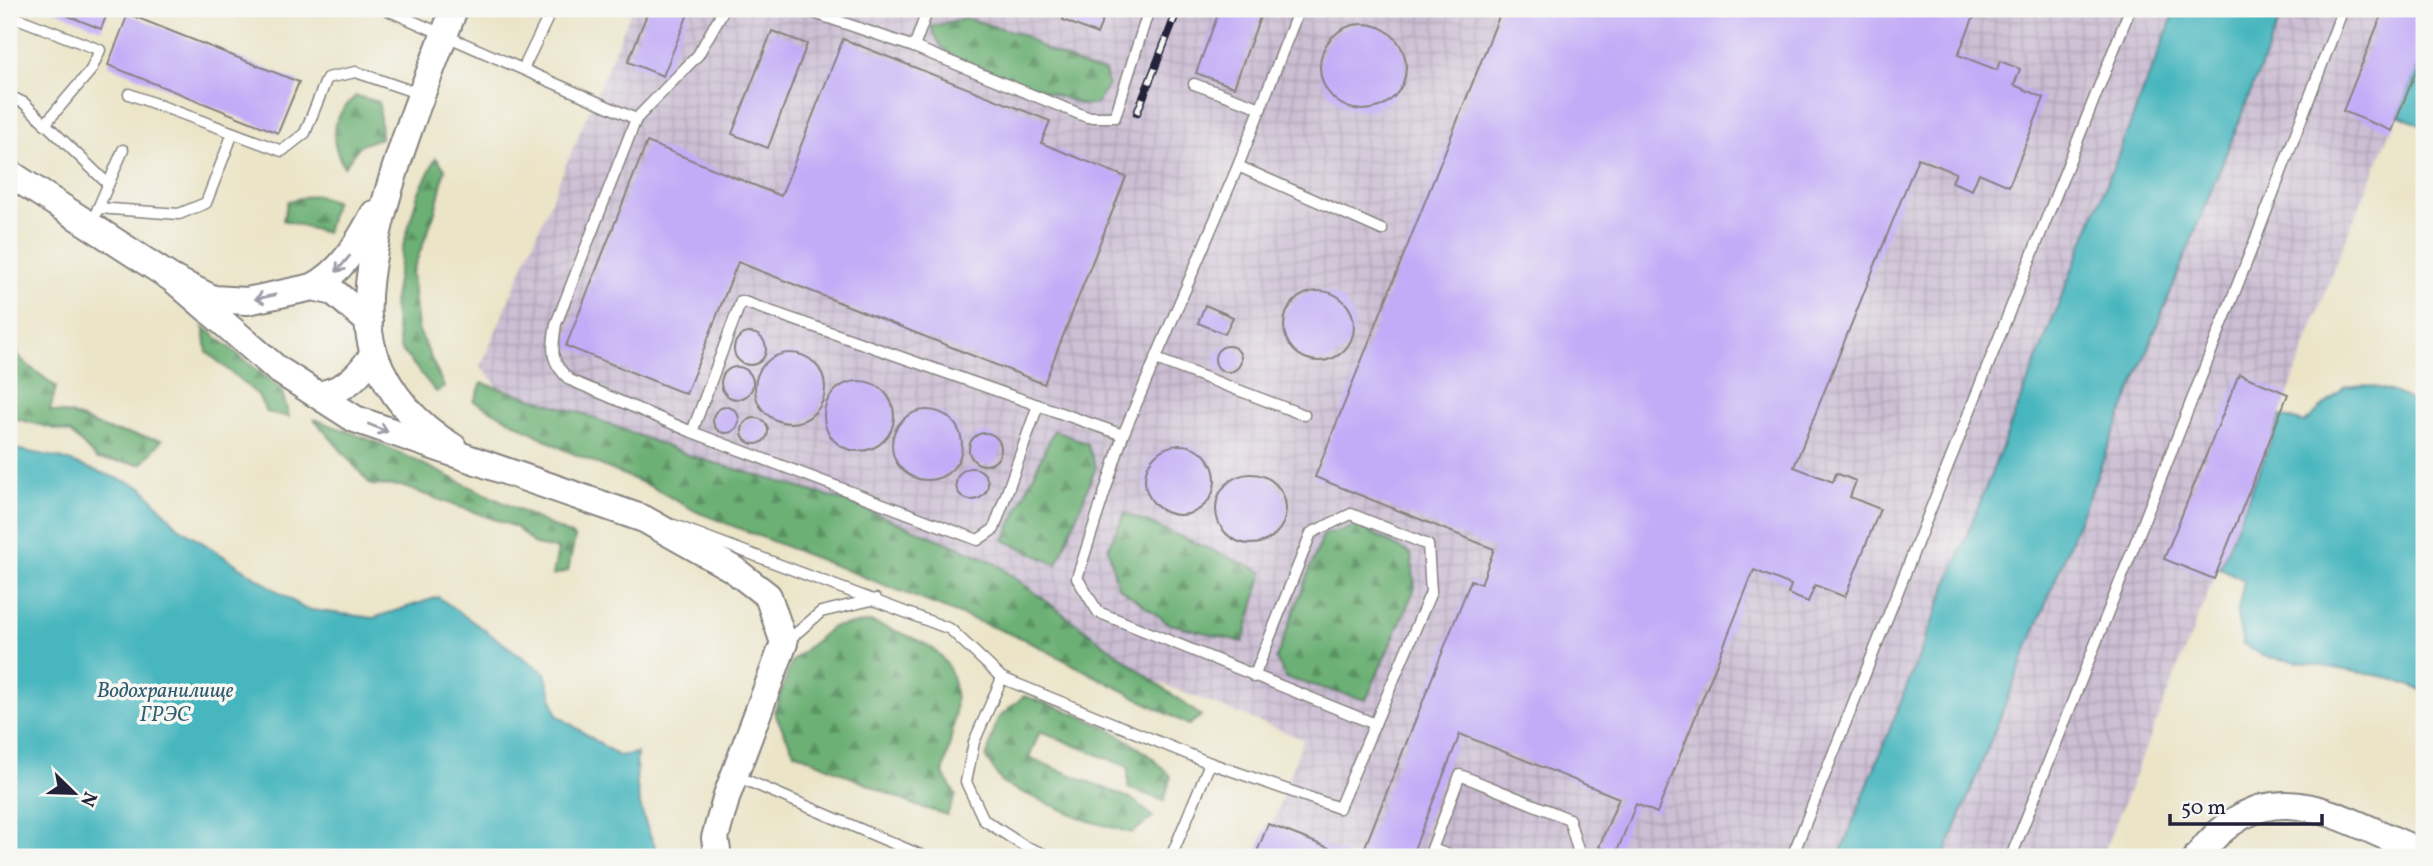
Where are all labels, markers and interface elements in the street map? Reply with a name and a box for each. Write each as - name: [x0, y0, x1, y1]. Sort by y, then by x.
- one-way arrow: [335, 254, 351, 272]
- one-way arrow: [254, 291, 277, 304]
- one-way arrow: [366, 423, 388, 436]
- water label: Водохранилище ГРЭС: [97, 677, 234, 730]
- north arrow: [38, 758, 108, 828]
- scale bar: [2170, 782, 2323, 826]
- text: N: [73, 787, 102, 810]
- text: 50 m: [2181, 794, 2226, 823]

